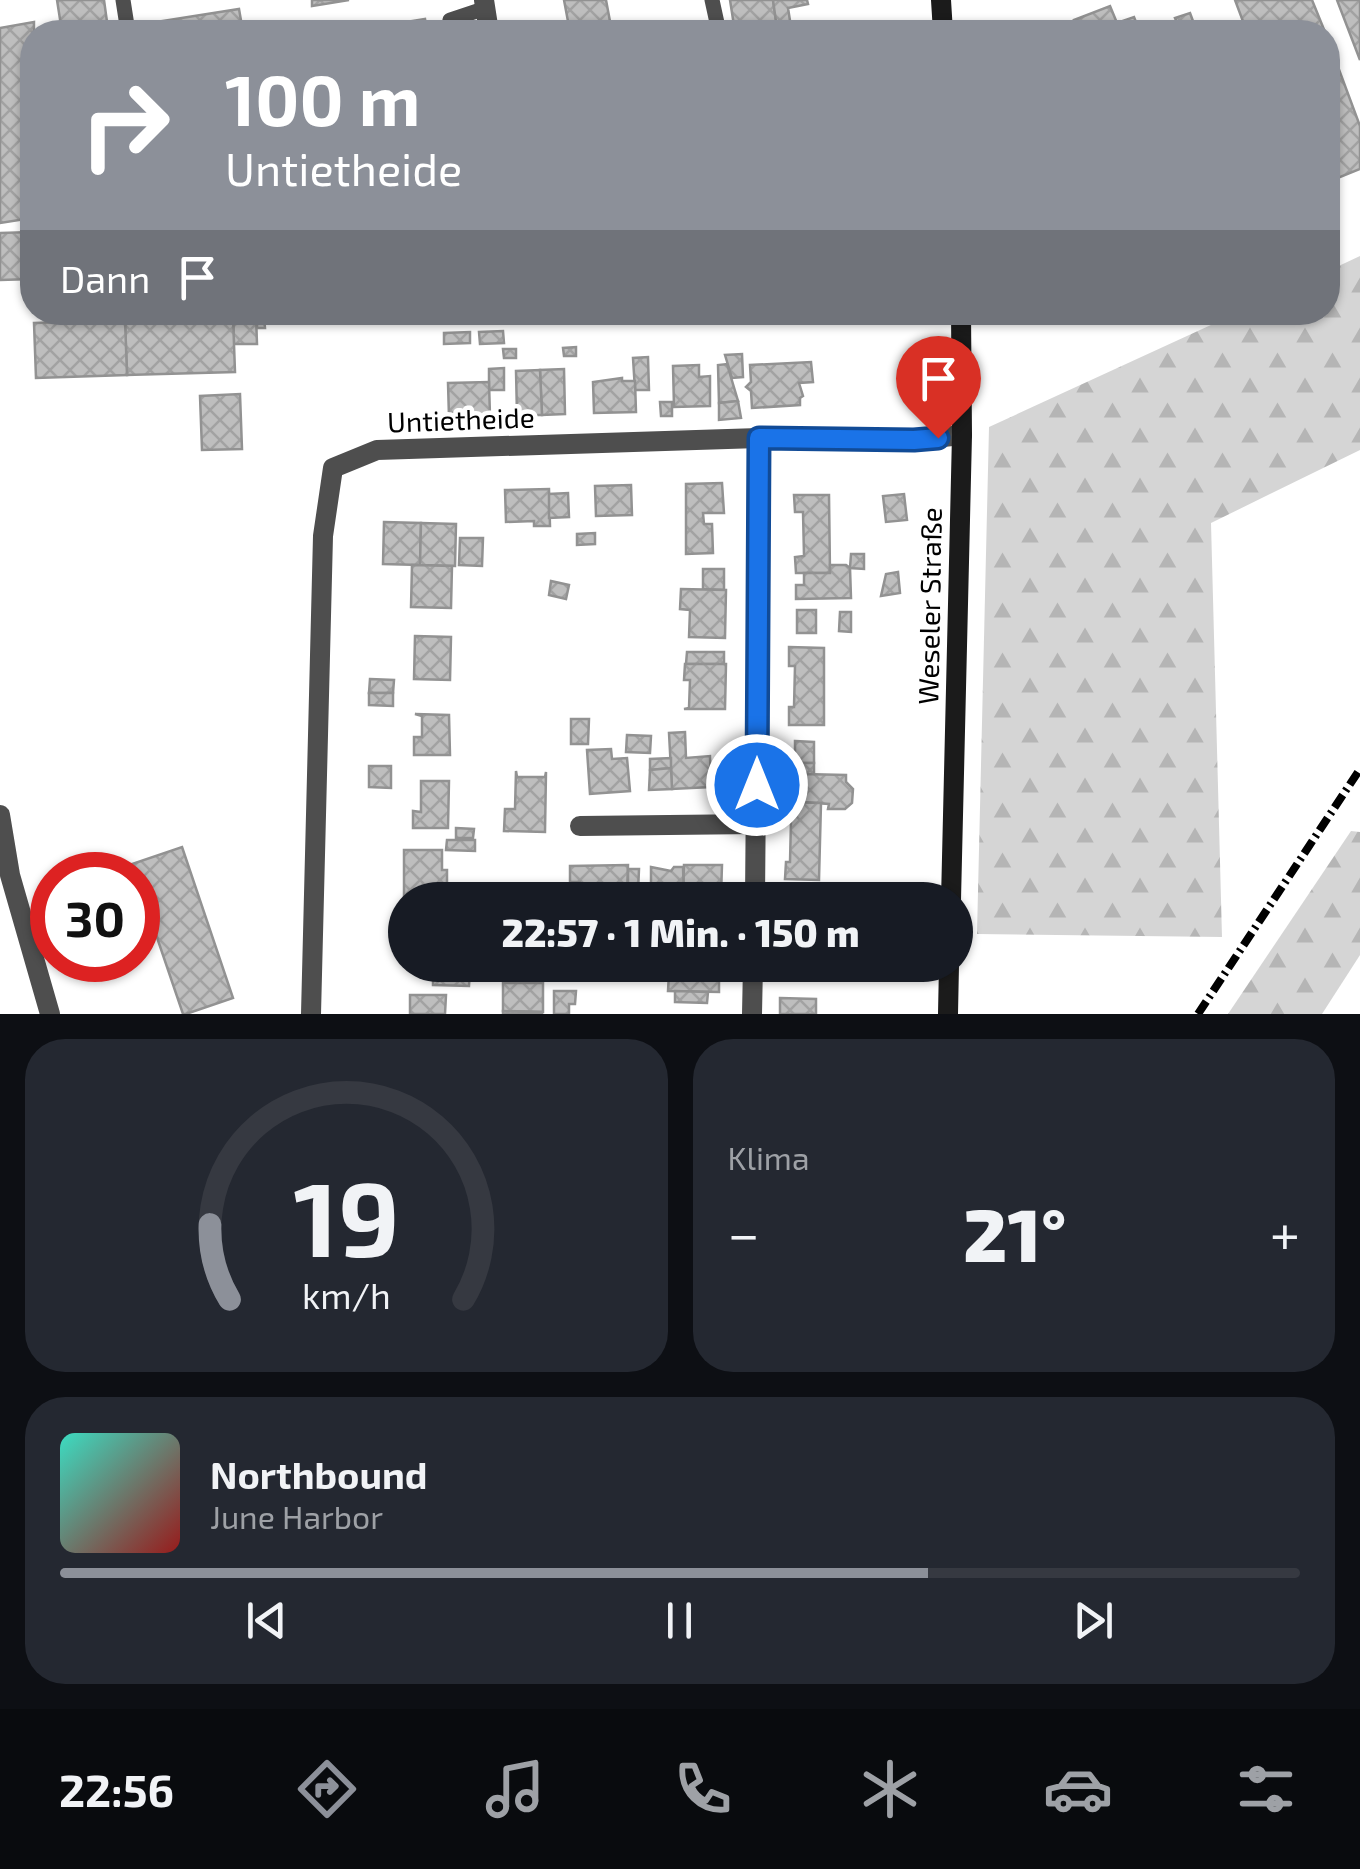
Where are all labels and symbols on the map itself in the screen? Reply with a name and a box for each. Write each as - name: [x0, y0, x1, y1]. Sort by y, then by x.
- pin: [896, 336, 981, 439]
- street label: Untietheide: [387, 399, 535, 439]
- street label: Weseler Straße: [910, 507, 948, 705]
- position arrow: [705, 733, 809, 837]
- speed limit sign: 30: [30, 852, 160, 982]

